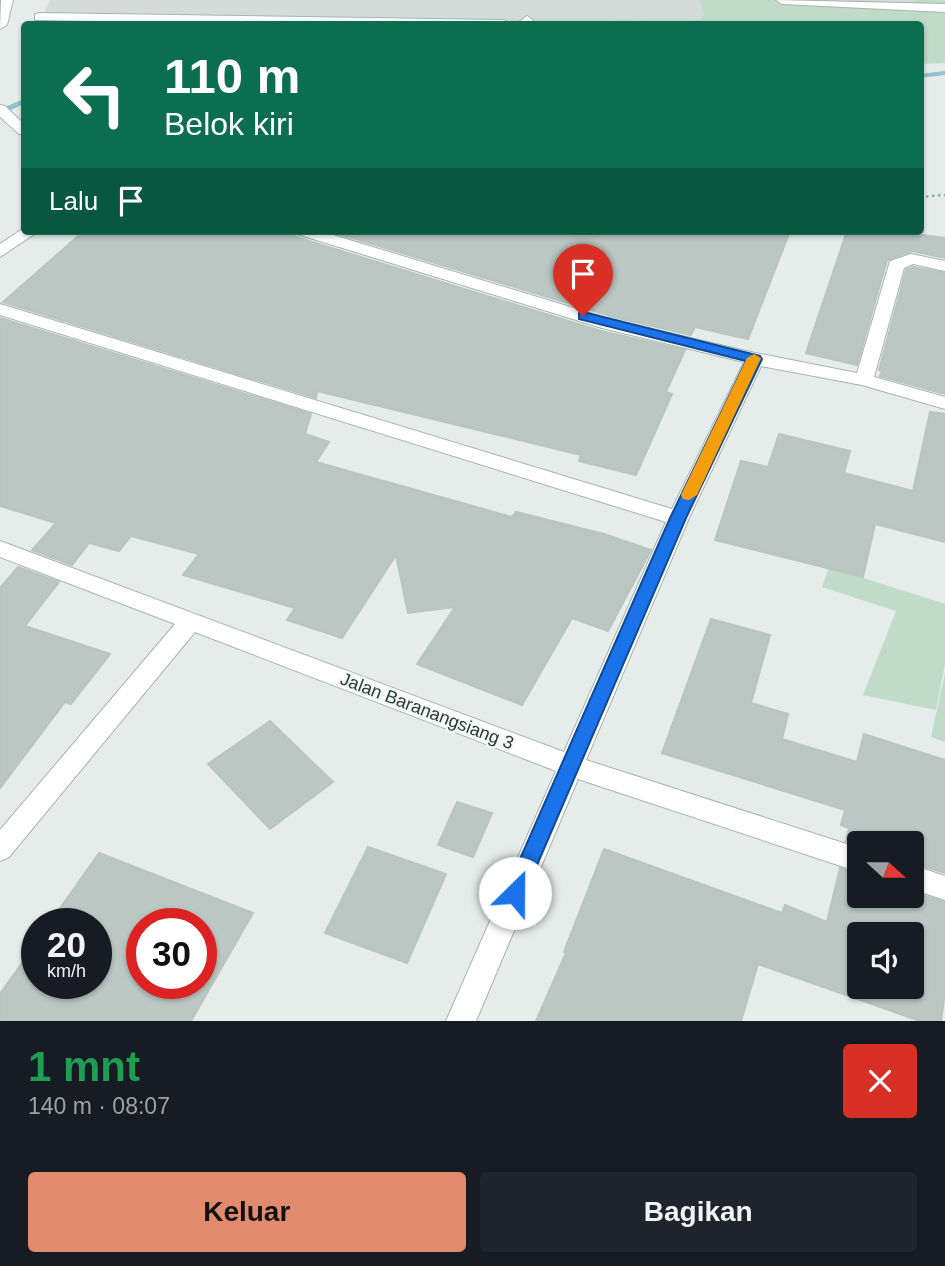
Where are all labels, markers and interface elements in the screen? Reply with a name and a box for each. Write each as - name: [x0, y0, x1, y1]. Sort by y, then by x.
- icon: left: [49, 49, 140, 140]
- text: 110 m: [164, 49, 300, 103]
- text: Belok kiri: [164, 106, 294, 142]
- icon: arrive: [112, 182, 150, 220]
- text: Lalu: [49, 186, 98, 216]
- pin: [553, 244, 613, 316]
- icon: arrive: [564, 255, 602, 293]
- street label: Jalan Baranangsiang 3: [337, 669, 517, 753]
- north arrow: [847, 831, 924, 908]
- map controls: [847, 831, 924, 999]
- position arrow: [478, 856, 552, 930]
- speed limit sign: 30: [126, 908, 217, 999]
- button: sound: [847, 922, 924, 999]
- text: 20: [47, 925, 86, 964]
- text: km/h: [47, 961, 86, 981]
- text: 1 mnt: [28, 1043, 140, 1090]
- button: close: [843, 1044, 917, 1118]
- text: 140 m · 08:07: [28, 1093, 170, 1119]
- button: Keluar: [28, 1172, 466, 1252]
- button: Bagikan: [480, 1172, 917, 1252]

